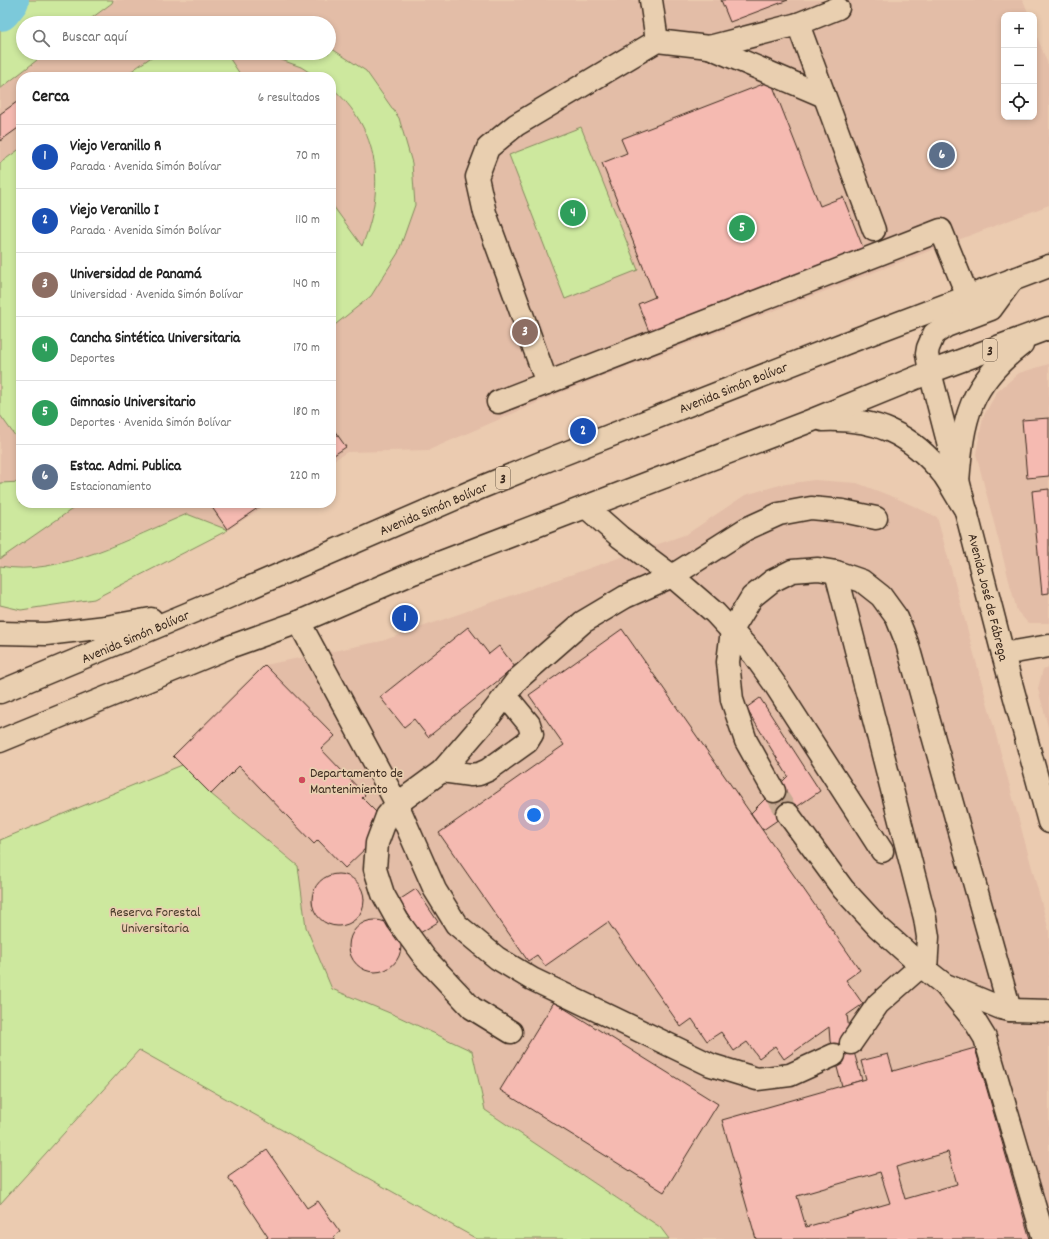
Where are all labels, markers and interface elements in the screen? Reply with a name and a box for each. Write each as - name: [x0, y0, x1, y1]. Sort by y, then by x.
- map controls: [1001, 12, 1037, 120]
- button: +: [1001, 12, 1037, 48]
- search box: [16, 16, 336, 60]
- icon: search: [30, 27, 52, 49]
- text: Buscar aquí: [62, 27, 127, 49]
- button: −: [1001, 48, 1037, 84]
- button: locate: [1001, 84, 1037, 120]
- text: Cerca: [32, 86, 69, 110]
- text: 6 resultados: [258, 89, 320, 108]
- text: Viejo Veranillo R: [70, 136, 161, 158]
- pin: 6: [929, 140, 955, 170]
- text: 1: [44, 147, 46, 166]
- text: 70 m: [296, 147, 320, 166]
- text: Parada · Avenida Simón Bolívar: [70, 158, 221, 177]
- pin: 4: [560, 198, 586, 228]
- text: Viejo Veranillo I: [70, 200, 159, 222]
- text: 2: [42, 211, 48, 230]
- text: 110 m: [295, 211, 320, 230]
- pin: 5: [729, 213, 755, 243]
- text: Parada · Avenida Simón Bolívar: [70, 222, 221, 241]
- text: Universidad de Panamá: [70, 264, 202, 286]
- text: 3: [42, 275, 48, 294]
- text: 140 m: [293, 275, 320, 294]
- text: Universidad · Avenida Simón Bolívar: [70, 286, 243, 305]
- pin: 3: [512, 317, 538, 347]
- text: Cancha Sintética Universitaria: [70, 328, 240, 350]
- text: 4: [42, 339, 48, 358]
- text: 170 m: [293, 339, 320, 358]
- road number: 3: [983, 339, 997, 361]
- text: Deportes: [70, 350, 115, 369]
- street label: Avenida Simón Bolívar: [676, 358, 792, 420]
- text: Gimnasio Universitario: [70, 392, 196, 414]
- text: 5: [42, 403, 48, 422]
- text: 180 m: [293, 403, 320, 422]
- text: Deportes · Avenida Simón Bolívar: [70, 414, 231, 433]
- pin: 2: [570, 416, 596, 446]
- text: Estac. Admi. Publica: [70, 456, 181, 478]
- text: 6: [42, 467, 48, 486]
- text: 220 m: [290, 467, 320, 486]
- road number: 3: [496, 467, 510, 489]
- text: Estacionamiento: [70, 478, 151, 497]
- street label: Avenida Simón Bolívar: [377, 478, 492, 542]
- street label: Avenida José de Fábrega: [962, 532, 1013, 664]
- pin: 1: [392, 603, 418, 633]
- street label: Avenida Simón Bolívar: [79, 606, 194, 670]
- place label: Departamento de Mantenimiento: [310, 764, 403, 800]
- marker: Departamento de Mantenimiento: [297, 775, 307, 785]
- your location: [524, 805, 544, 825]
- park label: Reserva Forestal Universitaria: [110, 903, 201, 939]

